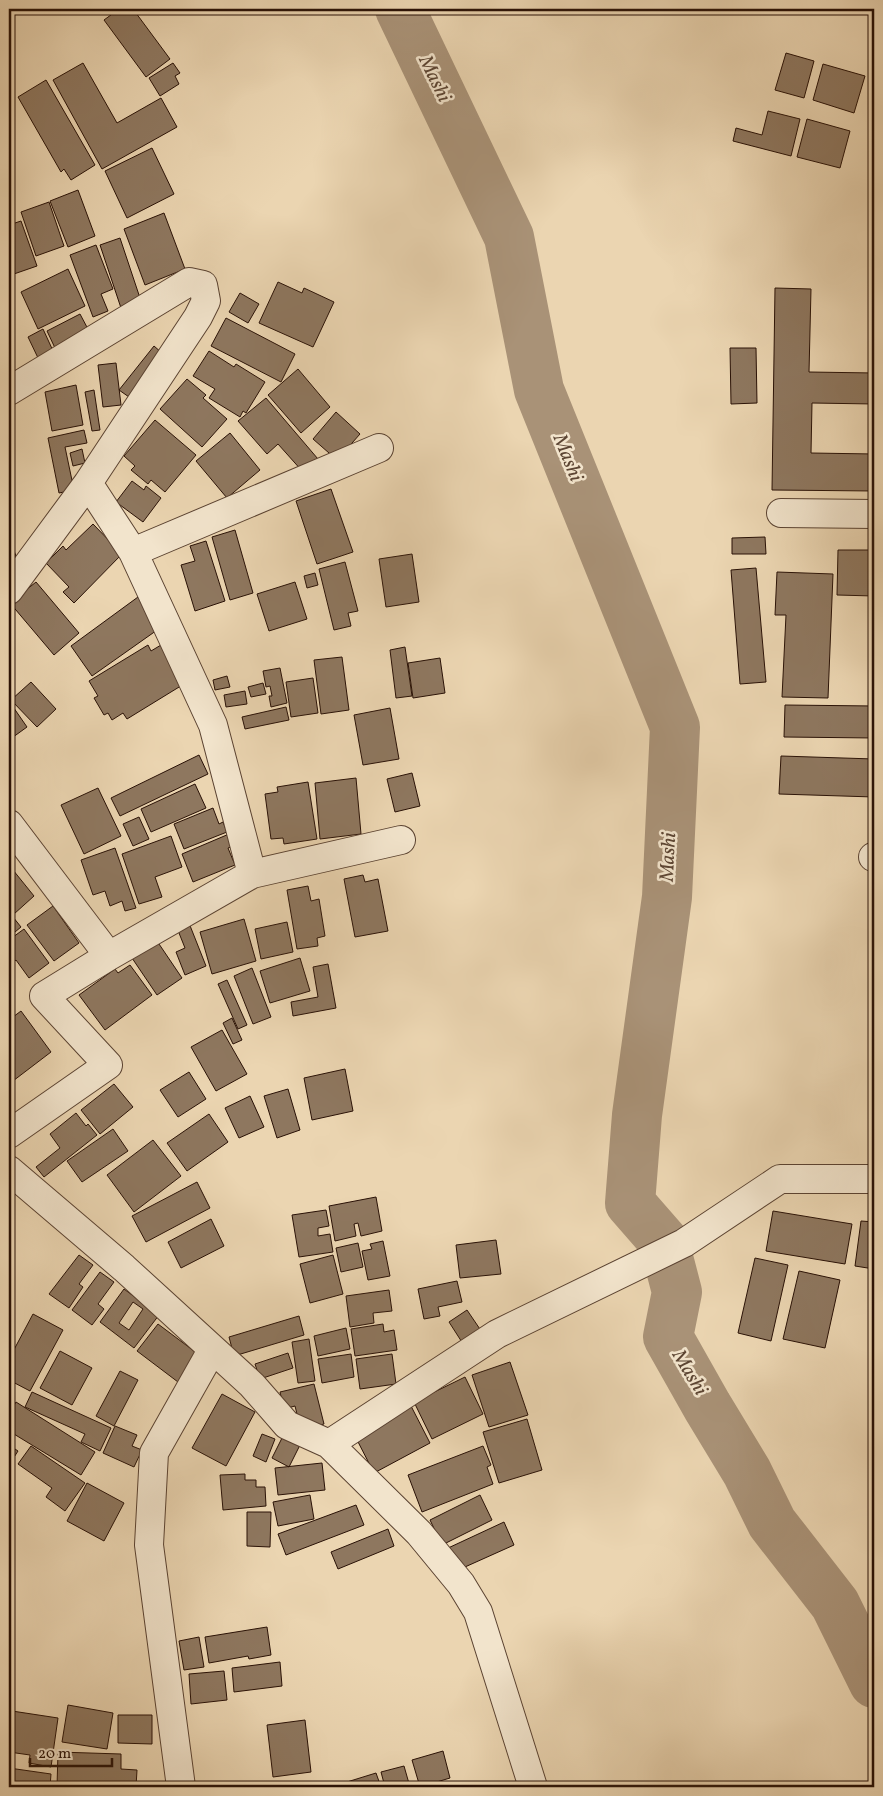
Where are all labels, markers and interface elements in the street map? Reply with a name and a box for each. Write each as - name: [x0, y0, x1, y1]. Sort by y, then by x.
- water label: Mashi: [410, 50, 458, 108]
- water label: Mashi: [544, 429, 590, 487]
- water label: Mashi: [654, 831, 684, 883]
- water label: Mashi: [664, 1344, 714, 1402]
- scale bar: [30, 1736, 112, 1768]
- text: 20 m: [38, 1744, 71, 1765]

